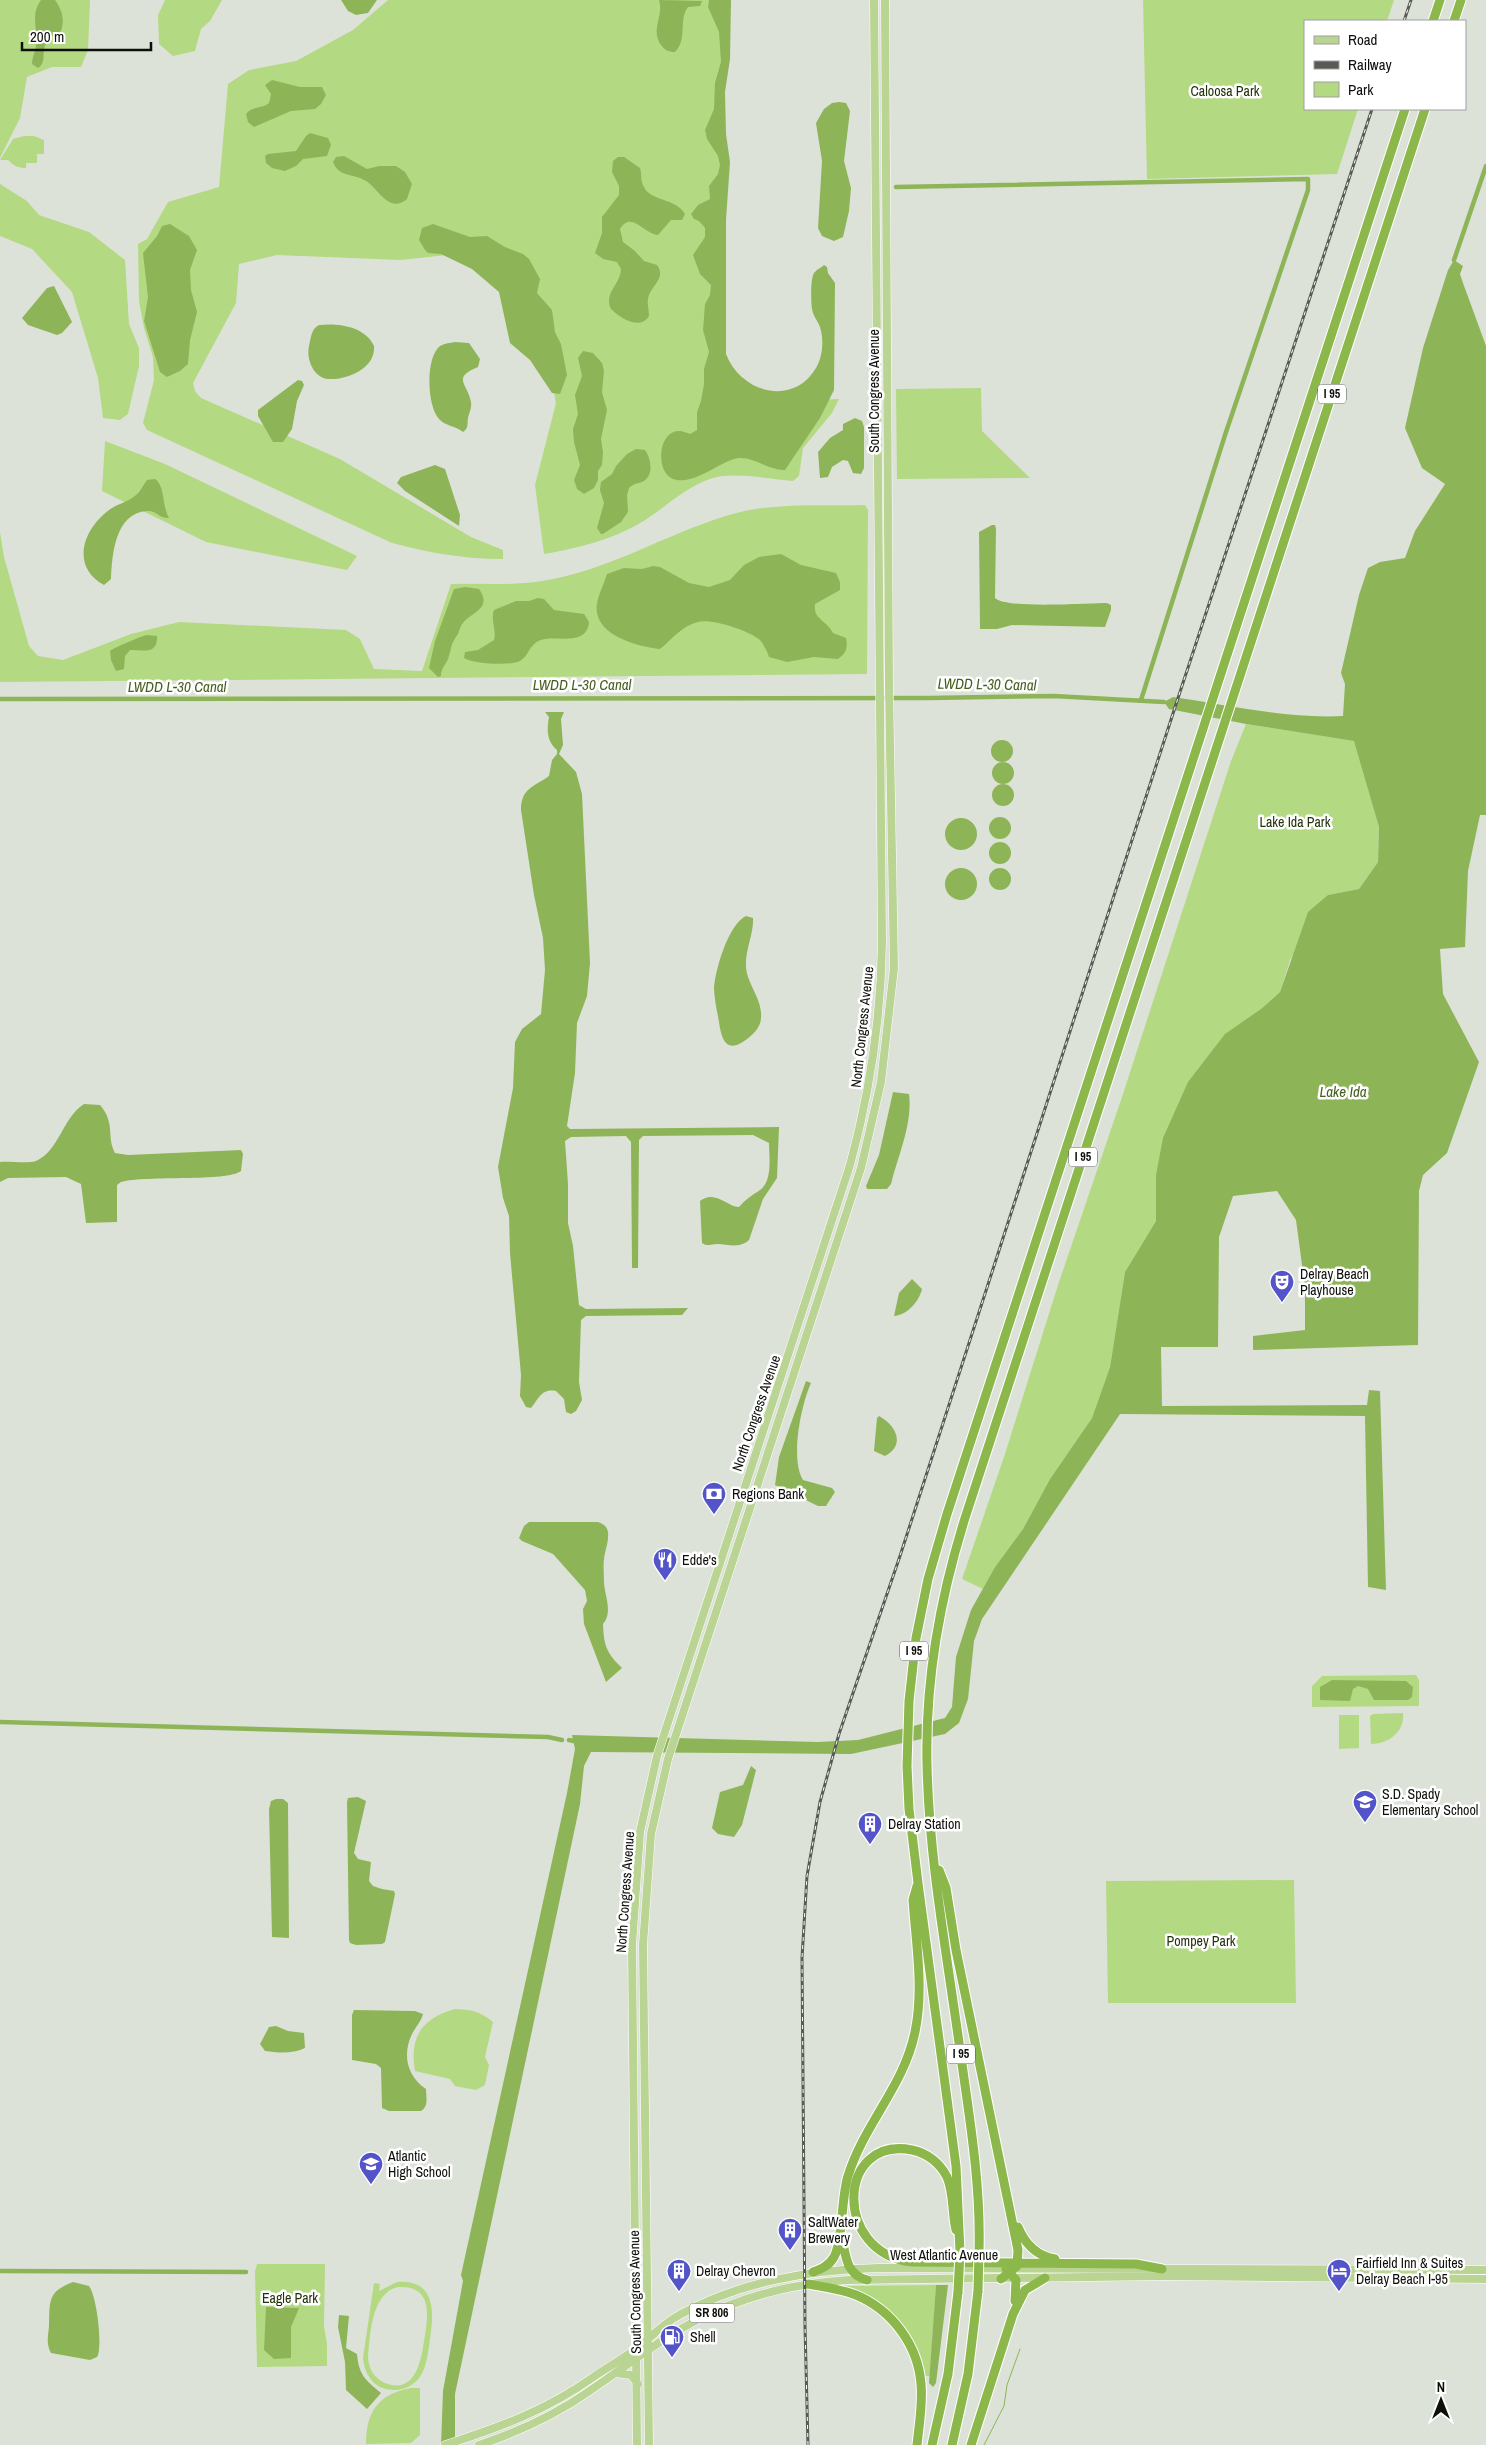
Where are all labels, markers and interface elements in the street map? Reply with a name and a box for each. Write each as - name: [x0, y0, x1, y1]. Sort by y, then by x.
- scale bar: [22, 20, 151, 52]
- legend: [1304, 20, 1466, 110]
- text: 200 m: [30, 26, 64, 47]
- text: Road: [1348, 29, 1377, 50]
- text: Railway: [1348, 54, 1393, 75]
- text: Park: [1348, 79, 1374, 100]
- park label: Caloosa Park: [1191, 82, 1260, 100]
- street label: South Congress Avenue: [865, 329, 883, 453]
- road number: I 95: [1318, 384, 1346, 404]
- water label: LWDD L-30 Canal: [937, 673, 1037, 695]
- water label: LWDD L-30 Canal: [533, 674, 632, 695]
- water label: LWDD L-30 Canal: [128, 676, 227, 697]
- park label: Lake Ida Park: [1260, 813, 1331, 831]
- street label: North Congress Avenue: [847, 966, 877, 1088]
- water label: Lake Ida: [1319, 1081, 1367, 1102]
- road number: I 95: [1069, 1148, 1097, 1166]
- place label: Delray Beach Playhouse: [1300, 1265, 1369, 1299]
- theatre icon: Delray Beach Playhouse: [1269, 1269, 1295, 1303]
- street label: North Congress Avenue: [728, 1353, 784, 1473]
- bank icon: Regions Bank: [701, 1481, 727, 1515]
- place label: Regions Bank: [732, 1485, 804, 1503]
- restaurant icon: Edde's: [652, 1547, 678, 1581]
- place label: Edde's: [682, 1551, 717, 1569]
- road number: I 95: [900, 1642, 928, 1660]
- place label: S.D. Spady Elementary School: [1382, 1785, 1478, 1819]
- school or university icon: S.D. Spady Elementary School: [1352, 1789, 1378, 1823]
- building icon: Delray Station: [857, 1811, 883, 1845]
- place label: Delray Station: [888, 1815, 961, 1833]
- street label: North Congress Avenue: [612, 1831, 638, 1953]
- park label: Pompey Park: [1167, 1932, 1236, 1950]
- road number: I 95: [947, 2045, 975, 2064]
- place label: Atlantic High School: [387, 2147, 451, 2181]
- school or university icon: Atlantic High School: [358, 2151, 384, 2185]
- place label: SaltWater Brewery: [808, 2213, 858, 2247]
- building icon: SaltWater Brewery: [777, 2217, 803, 2251]
- street label: South Congress Avenue: [625, 2230, 645, 2354]
- street label: West Atlantic Avenue: [890, 2246, 998, 2264]
- place label: Fairfield Inn & Suites Delray Beach I-95: [1356, 2254, 1464, 2288]
- building icon: Delray Chevron: [666, 2258, 692, 2292]
- hotel icon: Fairfield Inn & Suites Delray Beach I-95: [1326, 2258, 1352, 2292]
- place label: Delray Chevron: [696, 2262, 776, 2280]
- park label: Eagle Park: [262, 2289, 318, 2307]
- road number: SR 806: [690, 2304, 734, 2322]
- fuel station icon: Shell: [659, 2324, 685, 2358]
- place label: Shell: [690, 2328, 716, 2346]
- north arrow: [1416, 2375, 1466, 2425]
- text: N: [1437, 2378, 1445, 2396]

